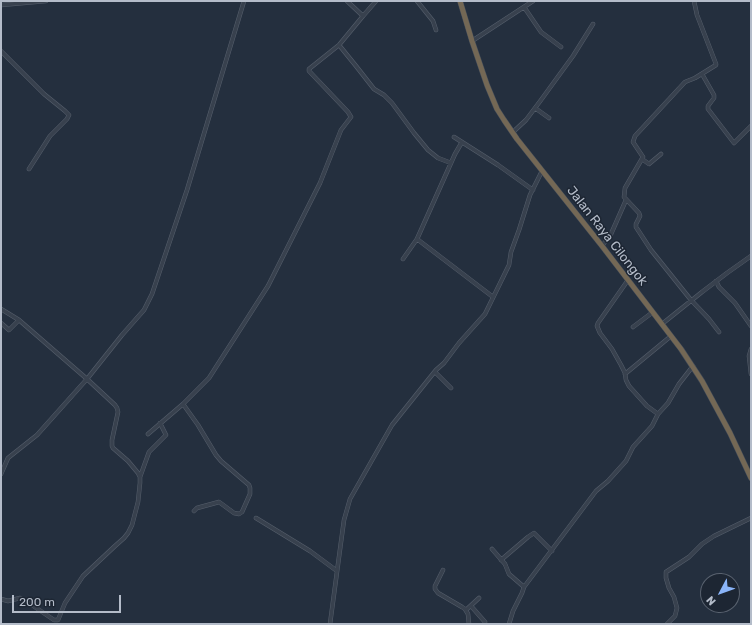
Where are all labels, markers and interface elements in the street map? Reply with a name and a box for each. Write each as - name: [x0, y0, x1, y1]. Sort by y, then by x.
- street label: Jalan Raya Cilongok: [563, 183, 651, 289]
- north arrow: [700, 573, 740, 613]
- scale bar: [14, 587, 123, 613]
- text: N: [704, 593, 719, 608]
- text: 200 m: [19, 595, 55, 609]

